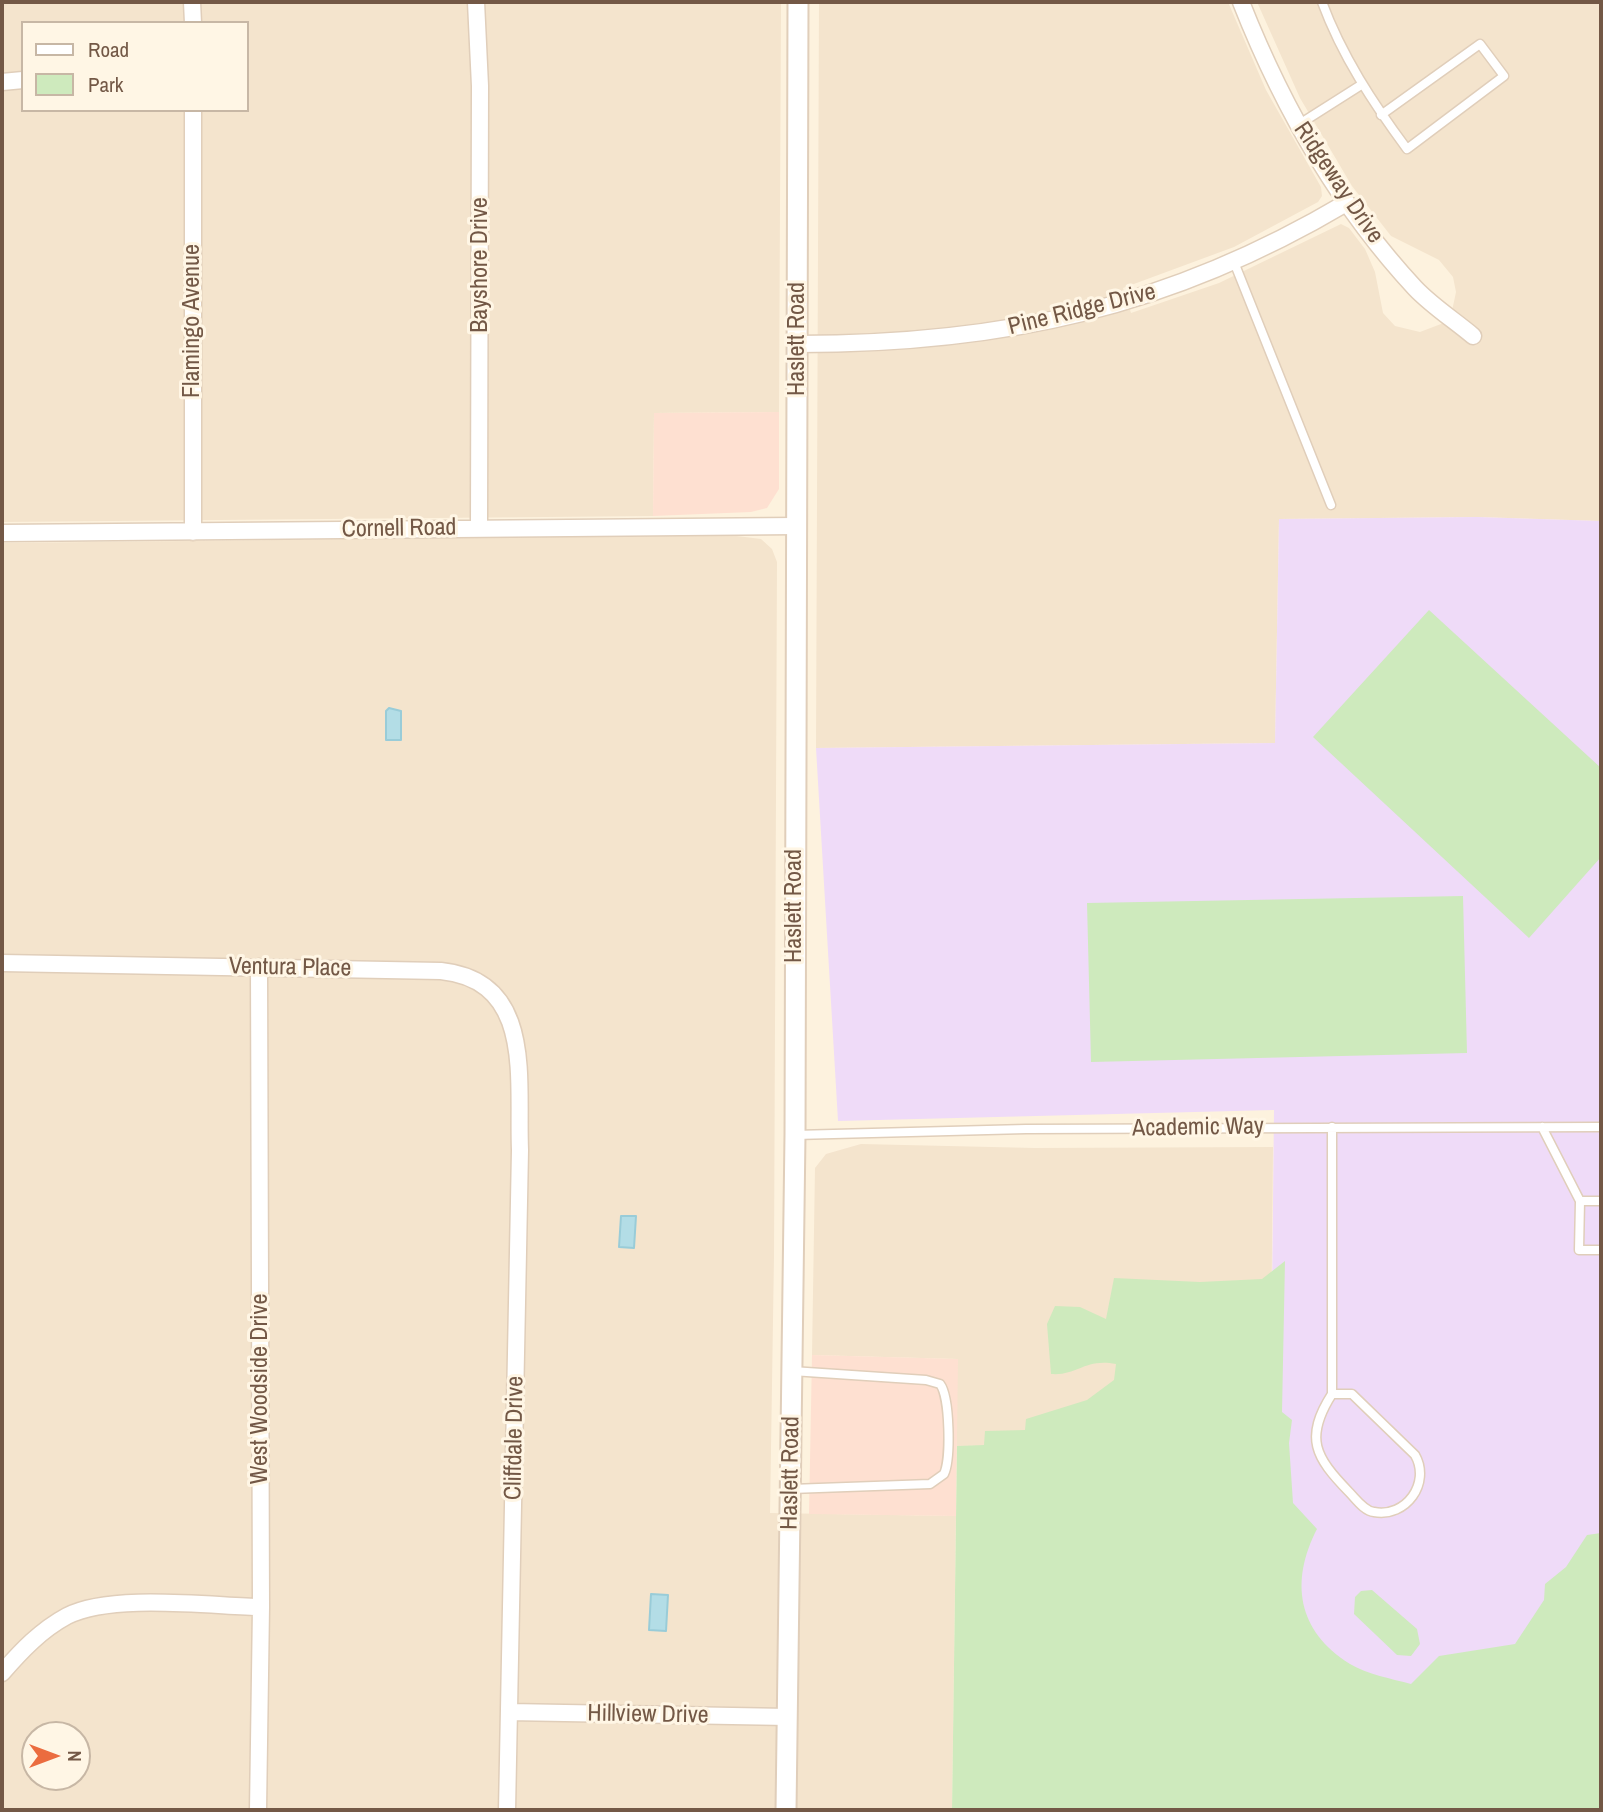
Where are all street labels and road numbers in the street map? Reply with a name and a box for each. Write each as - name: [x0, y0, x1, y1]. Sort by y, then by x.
- street label: Ridgeway Drive: [1287, 117, 1389, 249]
- street label: Bayshore Drive: [467, 197, 495, 333]
- street label: Flamingo Avenue: [179, 244, 207, 398]
- street label: Pine Ridge Drive: [1005, 278, 1159, 342]
- street label: Haslett Road: [784, 282, 812, 396]
- street label: Cornell Road: [341, 514, 457, 544]
- street label: Haslett Road: [781, 849, 809, 963]
- street label: Ventura Place: [228, 953, 352, 983]
- street label: Academic Way: [1132, 1112, 1264, 1144]
- street label: West Woodside Drive: [247, 1294, 275, 1484]
- street label: Cliffdale Drive: [500, 1376, 530, 1500]
- street label: Haslett Road: [776, 1416, 806, 1530]
- street label: Hillview Drive: [587, 1700, 709, 1730]

